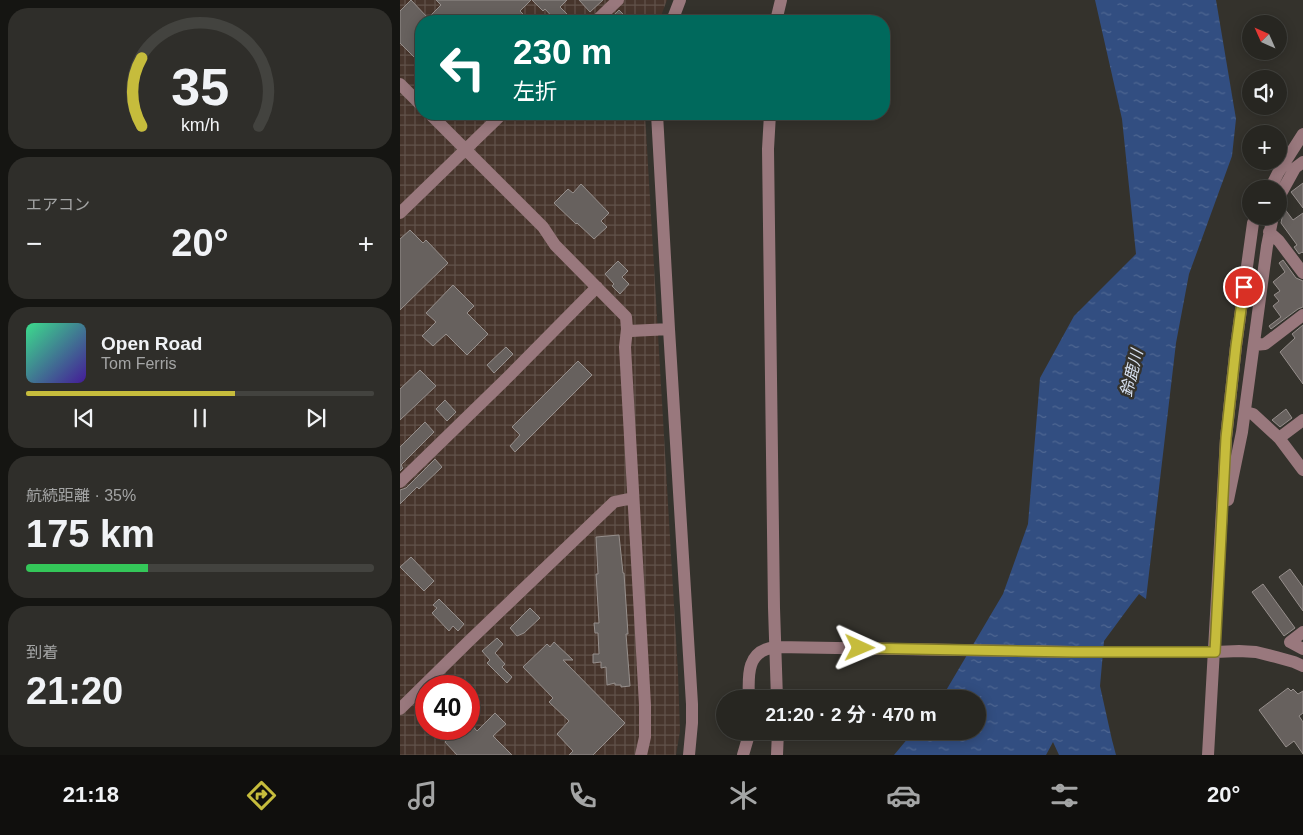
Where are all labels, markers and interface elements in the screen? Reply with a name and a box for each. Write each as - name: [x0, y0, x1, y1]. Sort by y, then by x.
- north arrow: [1242, 15, 1288, 60]
- map controls: [1242, 15, 1287, 225]
- text: 230 m: [513, 32, 612, 71]
- icon: left: [430, 35, 495, 100]
- text: 35: [171, 58, 229, 116]
- button: sound: [1242, 70, 1287, 115]
- text: 左折: [513, 79, 557, 104]
- text: km/h: [181, 115, 219, 135]
- button: +: [1242, 125, 1287, 170]
- button: −: [1242, 180, 1287, 225]
- text: エアコン: [26, 196, 90, 213]
- text: 20°: [171, 222, 229, 264]
- text: −: [26, 228, 42, 259]
- text: +: [358, 228, 374, 259]
- pin: [1223, 266, 1265, 308]
- icon: arrive: [1230, 273, 1258, 301]
- text: Open Road: [101, 333, 202, 354]
- water label: 鈴鹿川: [1117, 346, 1146, 398]
- text: Tom Ferris: [101, 355, 177, 372]
- icon: previous: [70, 404, 98, 432]
- icon: pause: [186, 404, 214, 432]
- icon: next: [302, 404, 330, 432]
- text: 航続距離 · 35%: [26, 487, 136, 504]
- text: 175 km: [26, 513, 155, 555]
- position arrow: [833, 621, 885, 673]
- text: 到着: [26, 644, 58, 661]
- text: 21:20: [26, 670, 123, 712]
- speed limit sign: 40: [415, 675, 480, 740]
- text: 21:20 · 2 分 · 470 m: [765, 704, 937, 725]
- icon: directions: [244, 778, 279, 813]
- icon: music: [405, 778, 440, 813]
- icon: phone: [565, 778, 600, 813]
- icon: climate: [726, 778, 761, 813]
- icon: car: [886, 778, 921, 813]
- icon: filters: [1047, 778, 1082, 813]
- text: 21:18: [63, 782, 119, 807]
- text: 20°: [1207, 782, 1240, 807]

